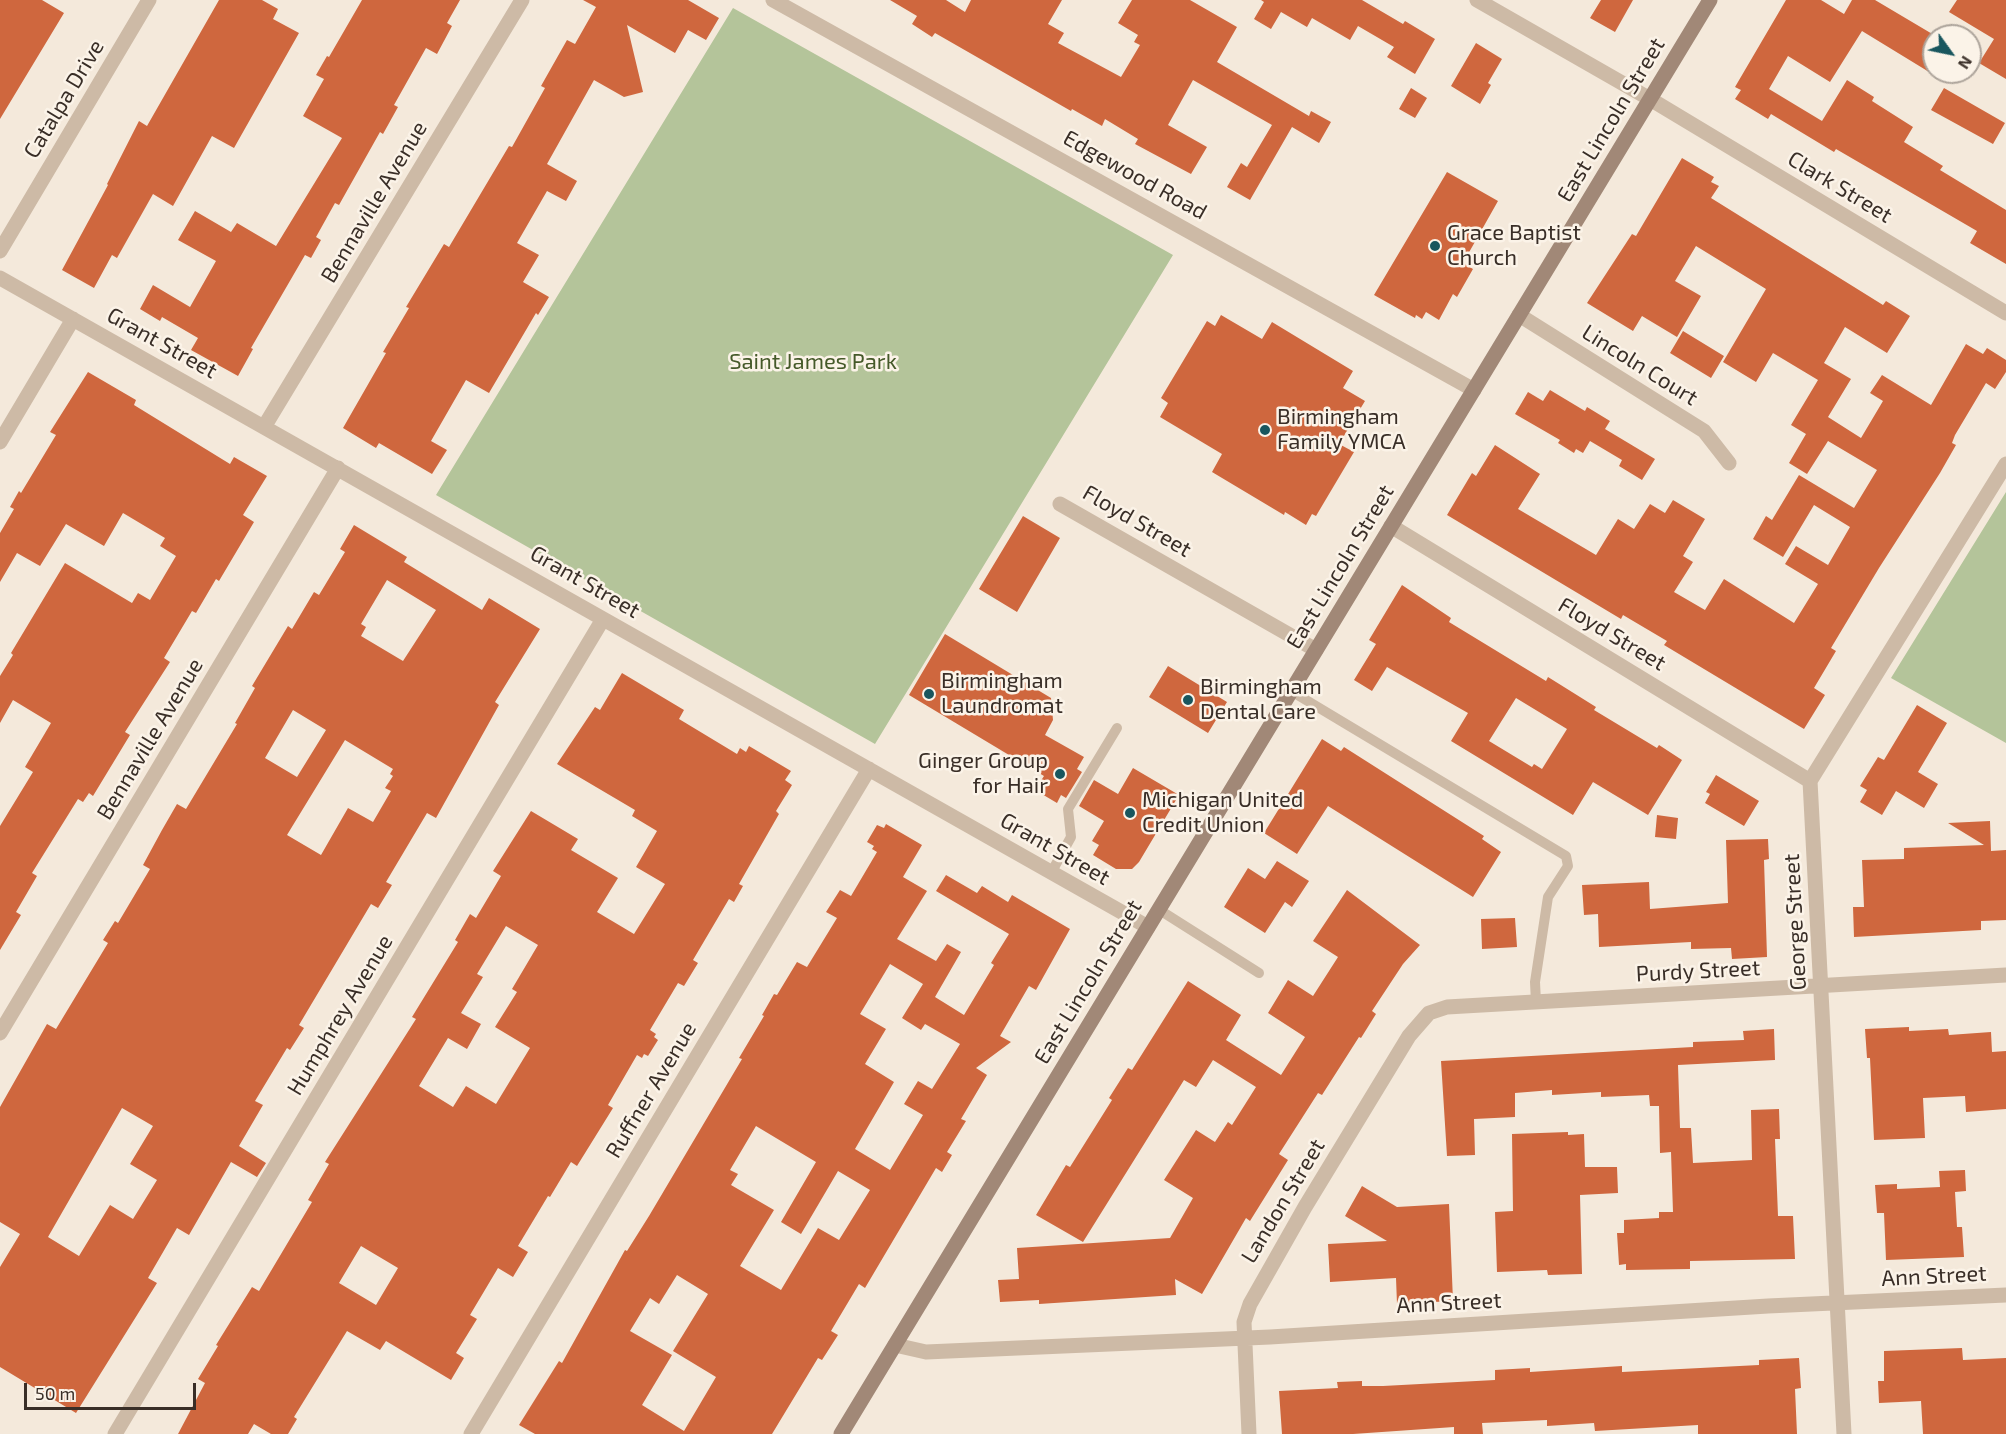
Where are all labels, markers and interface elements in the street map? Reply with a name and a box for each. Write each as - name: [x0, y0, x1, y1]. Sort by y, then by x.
- north arrow: [1922, 24, 1982, 84]
- street label: East Lincoln Street: [1552, 33, 1670, 207]
- street label: Catalpa Drive: [18, 35, 110, 163]
- text: N: [1955, 53, 1977, 73]
- street label: Bennaville Avenue: [315, 116, 433, 288]
- street label: Edgewood Road: [1059, 125, 1211, 225]
- street label: Clark Street: [1783, 146, 1897, 228]
- place label: Grace Baptist Church: [1447, 220, 1581, 272]
- marker: Grace Baptist Church: [1428, 239, 1442, 253]
- street label: Grant Street: [102, 302, 222, 384]
- street label: Lincoln Court: [1577, 319, 1703, 411]
- park label: Saint James Park: [729, 349, 897, 375]
- place label: Birmingham Family YMCA: [1277, 404, 1406, 456]
- marker: Birmingham Family YMCA: [1258, 423, 1272, 437]
- street label: Floyd Street: [1078, 479, 1196, 563]
- street label: East Lincoln Street: [1281, 480, 1399, 654]
- street label: Grant Street: [526, 540, 644, 624]
- street label: Floyd Street: [1553, 592, 1671, 676]
- street label: Bennaville Avenue: [91, 653, 209, 825]
- place label: Birmingham Laundromat: [941, 668, 1063, 720]
- place label: Birmingham Dental Care: [1200, 674, 1322, 726]
- marker: Birmingham Laundromat: [922, 687, 936, 701]
- marker: Birmingham Dental Care: [1181, 693, 1195, 707]
- place label: Ginger Group for Hair: [918, 748, 1048, 800]
- marker: Ginger Group for Hair: [1053, 767, 1067, 781]
- place label: Michigan United Credit Union: [1142, 787, 1303, 838]
- marker: Michigan United Credit Union: [1123, 806, 1137, 820]
- street label: Grant Street: [996, 807, 1114, 891]
- street label: George Street: [1778, 853, 1812, 991]
- street label: East Lincoln Street: [1029, 895, 1147, 1069]
- street label: Humphrey Avenue: [282, 930, 398, 1100]
- street label: Purdy Street: [1635, 955, 1761, 987]
- street label: Ruffner Avenue: [600, 1017, 702, 1163]
- street label: Landon Street: [1236, 1134, 1330, 1268]
- street label: Ann Street: [1881, 1260, 1987, 1292]
- street label: Ann Street: [1396, 1287, 1502, 1319]
- scale bar: [27, 1371, 200, 1409]
- text: 50 m: [35, 1382, 75, 1404]

